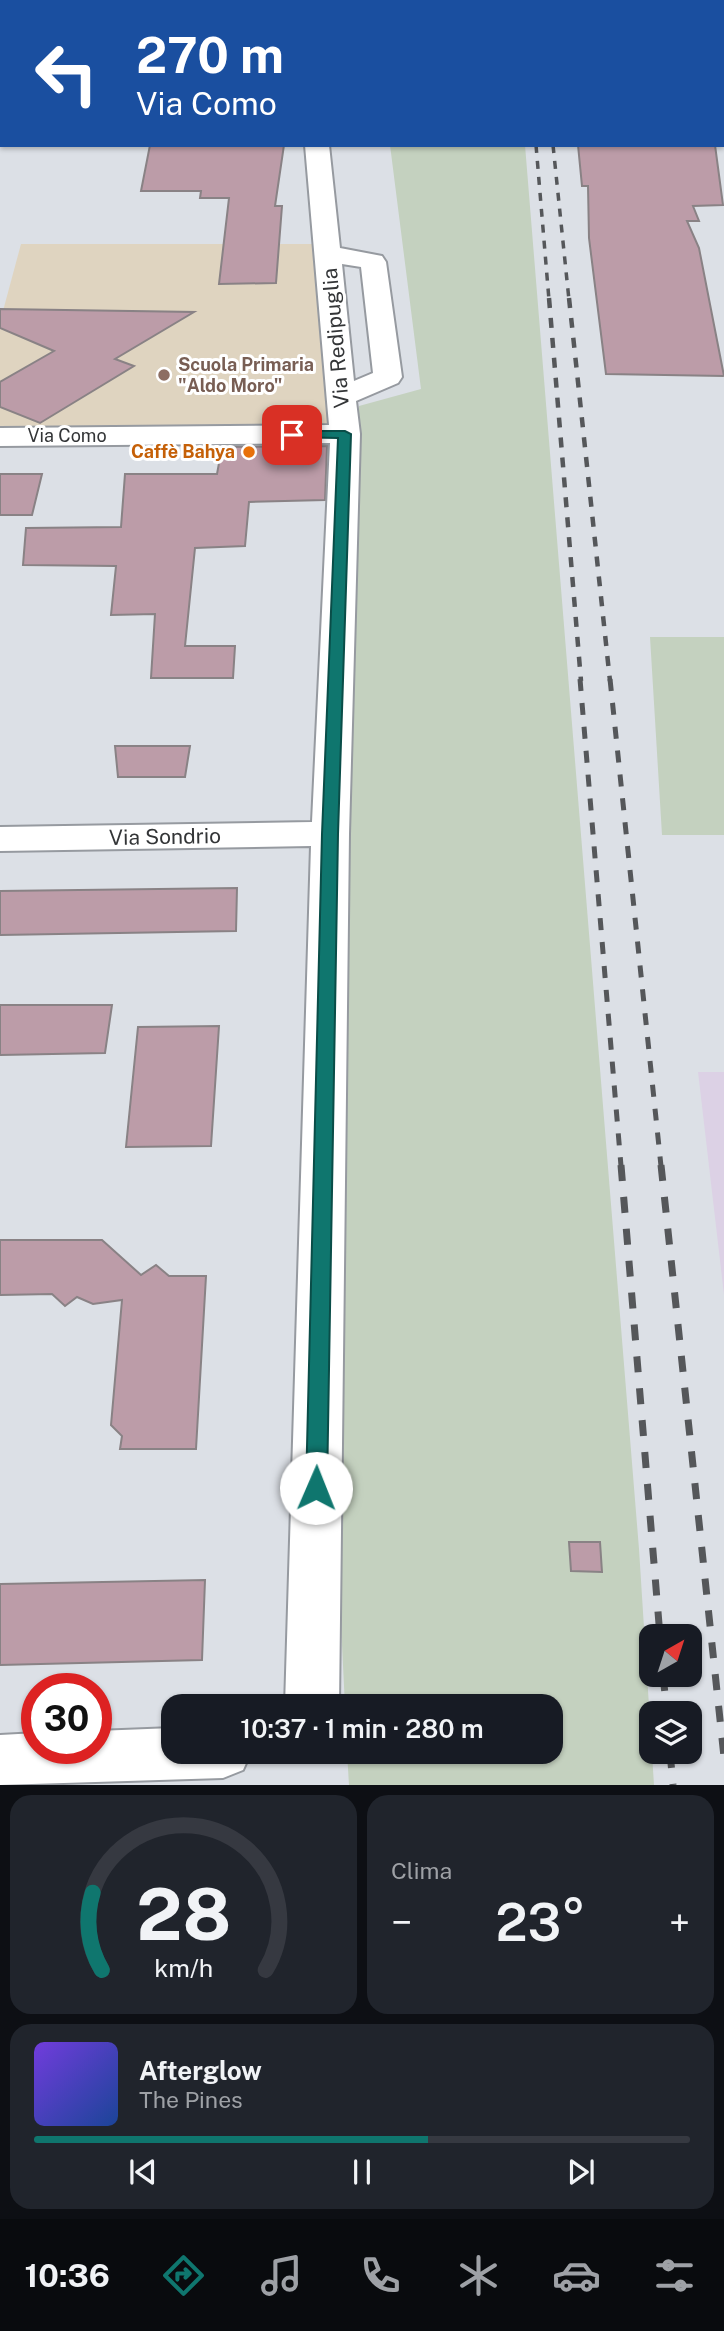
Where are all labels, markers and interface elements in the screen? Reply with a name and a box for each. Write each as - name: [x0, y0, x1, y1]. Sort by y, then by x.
- text: 270 m: [136, 26, 284, 84]
- icon: left: [21, 28, 112, 119]
- text: Via Como: [136, 85, 277, 122]
- street label: Via Redipuglia: [317, 267, 354, 409]
- place label: Scuola Primaria "Aldo Moro": [178, 354, 314, 396]
- marker: Scuola Primaria "Aldo Moro": [156, 367, 172, 383]
- pin: [262, 405, 322, 465]
- icon: arrive: [273, 416, 311, 454]
- street label: Via Como: [27, 425, 107, 446]
- place label: Caffè Bahya: [131, 441, 235, 462]
- marker: Caffè Bahya: [241, 444, 257, 460]
- street label: Via Sondrio: [109, 823, 221, 850]
- position arrow: [279, 1451, 353, 1525]
- north arrow: [639, 1624, 702, 1687]
- map controls: [639, 1624, 702, 1764]
- speed limit sign: 30: [21, 1673, 112, 1764]
- button: layers: [639, 1701, 702, 1764]
- text: 10:37 · 1 min · 280 m: [240, 1713, 484, 1744]
- text: Clima: [391, 1857, 452, 1884]
- text: 28: [136, 1872, 231, 1957]
- text: 23°: [495, 1892, 586, 1953]
- text: −: [391, 1900, 412, 1945]
- text: +: [669, 1900, 690, 1945]
- text: km/h: [154, 1953, 213, 1983]
- text: Afterglow: [139, 2055, 262, 2086]
- text: The Pines: [139, 2086, 243, 2113]
- icon: previous: [124, 2153, 162, 2191]
- icon: pause: [343, 2153, 381, 2191]
- icon: next: [562, 2153, 600, 2191]
- icon: directions: [159, 2251, 208, 2300]
- icon: music: [257, 2251, 306, 2300]
- icon: phone: [356, 2251, 405, 2300]
- icon: climate: [454, 2251, 503, 2300]
- icon: car: [552, 2251, 601, 2300]
- icon: filters: [650, 2251, 699, 2300]
- text: 10:36: [25, 2257, 110, 2294]

